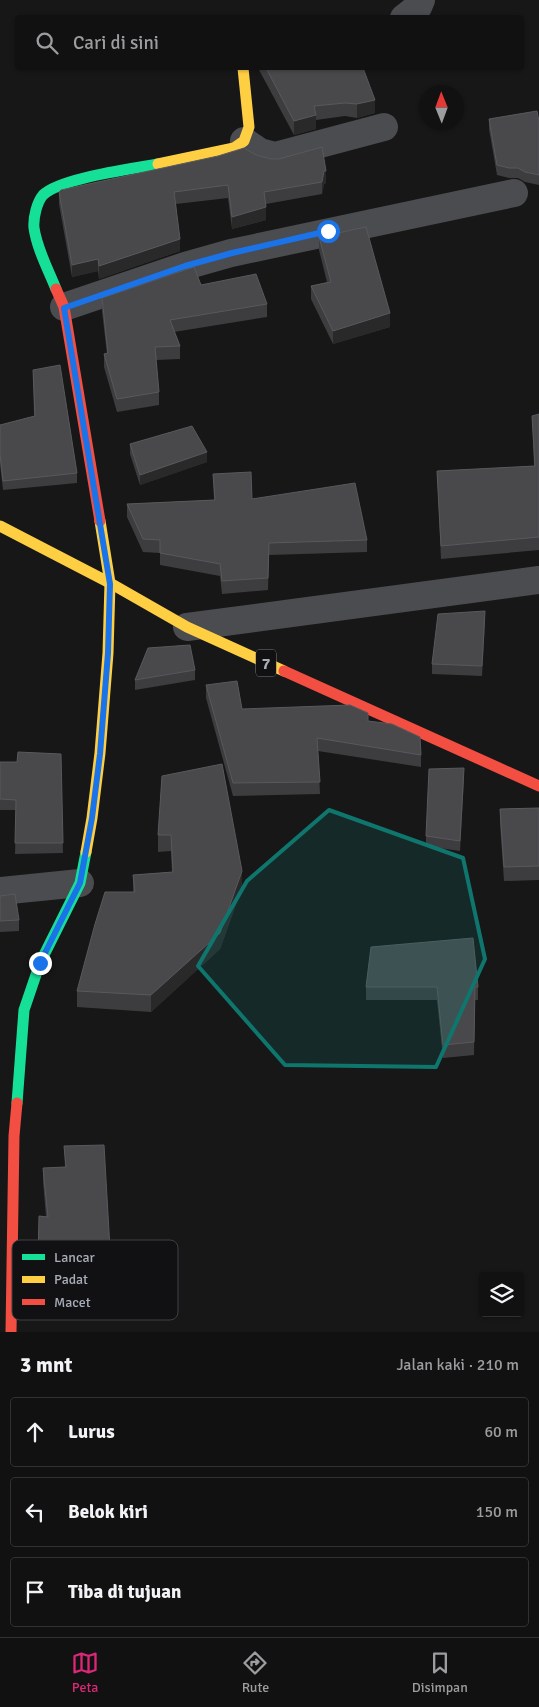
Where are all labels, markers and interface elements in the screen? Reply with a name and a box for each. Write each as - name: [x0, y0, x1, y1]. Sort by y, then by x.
- search box: [15, 15, 524, 70]
- icon: search: [33, 29, 61, 57]
- text: Cari di sini: [73, 31, 159, 55]
- north arrow: [419, 85, 464, 130]
- route start: [317, 220, 340, 243]
- road number: 7: [256, 650, 276, 676]
- route end: [29, 952, 52, 975]
- legend: [12, 1240, 178, 1320]
- text: Lancar: [54, 1249, 96, 1266]
- text: Padat: [54, 1271, 88, 1288]
- map controls: [479, 1272, 524, 1317]
- button: layers: [479, 1272, 524, 1317]
- text: Macet: [54, 1294, 91, 1311]
- text: 3 mnt: [20, 1352, 72, 1378]
- text: Jalan kaki · 210 m: [397, 1355, 519, 1375]
- icon: ahead: [21, 1418, 49, 1446]
- text: Lurus: [68, 1420, 115, 1444]
- text: 60 m: [484, 1422, 518, 1442]
- icon: left: [21, 1498, 49, 1526]
- text: Belok kiri: [68, 1500, 148, 1524]
- text: 150 m: [476, 1502, 518, 1522]
- icon: arrive: [21, 1578, 49, 1606]
- text: Tiba di tujuan: [68, 1580, 181, 1604]
- tab: Peta: [71, 1649, 99, 1696]
- tab: Rute: [241, 1649, 269, 1696]
- tab: Disimpan: [412, 1649, 468, 1696]

